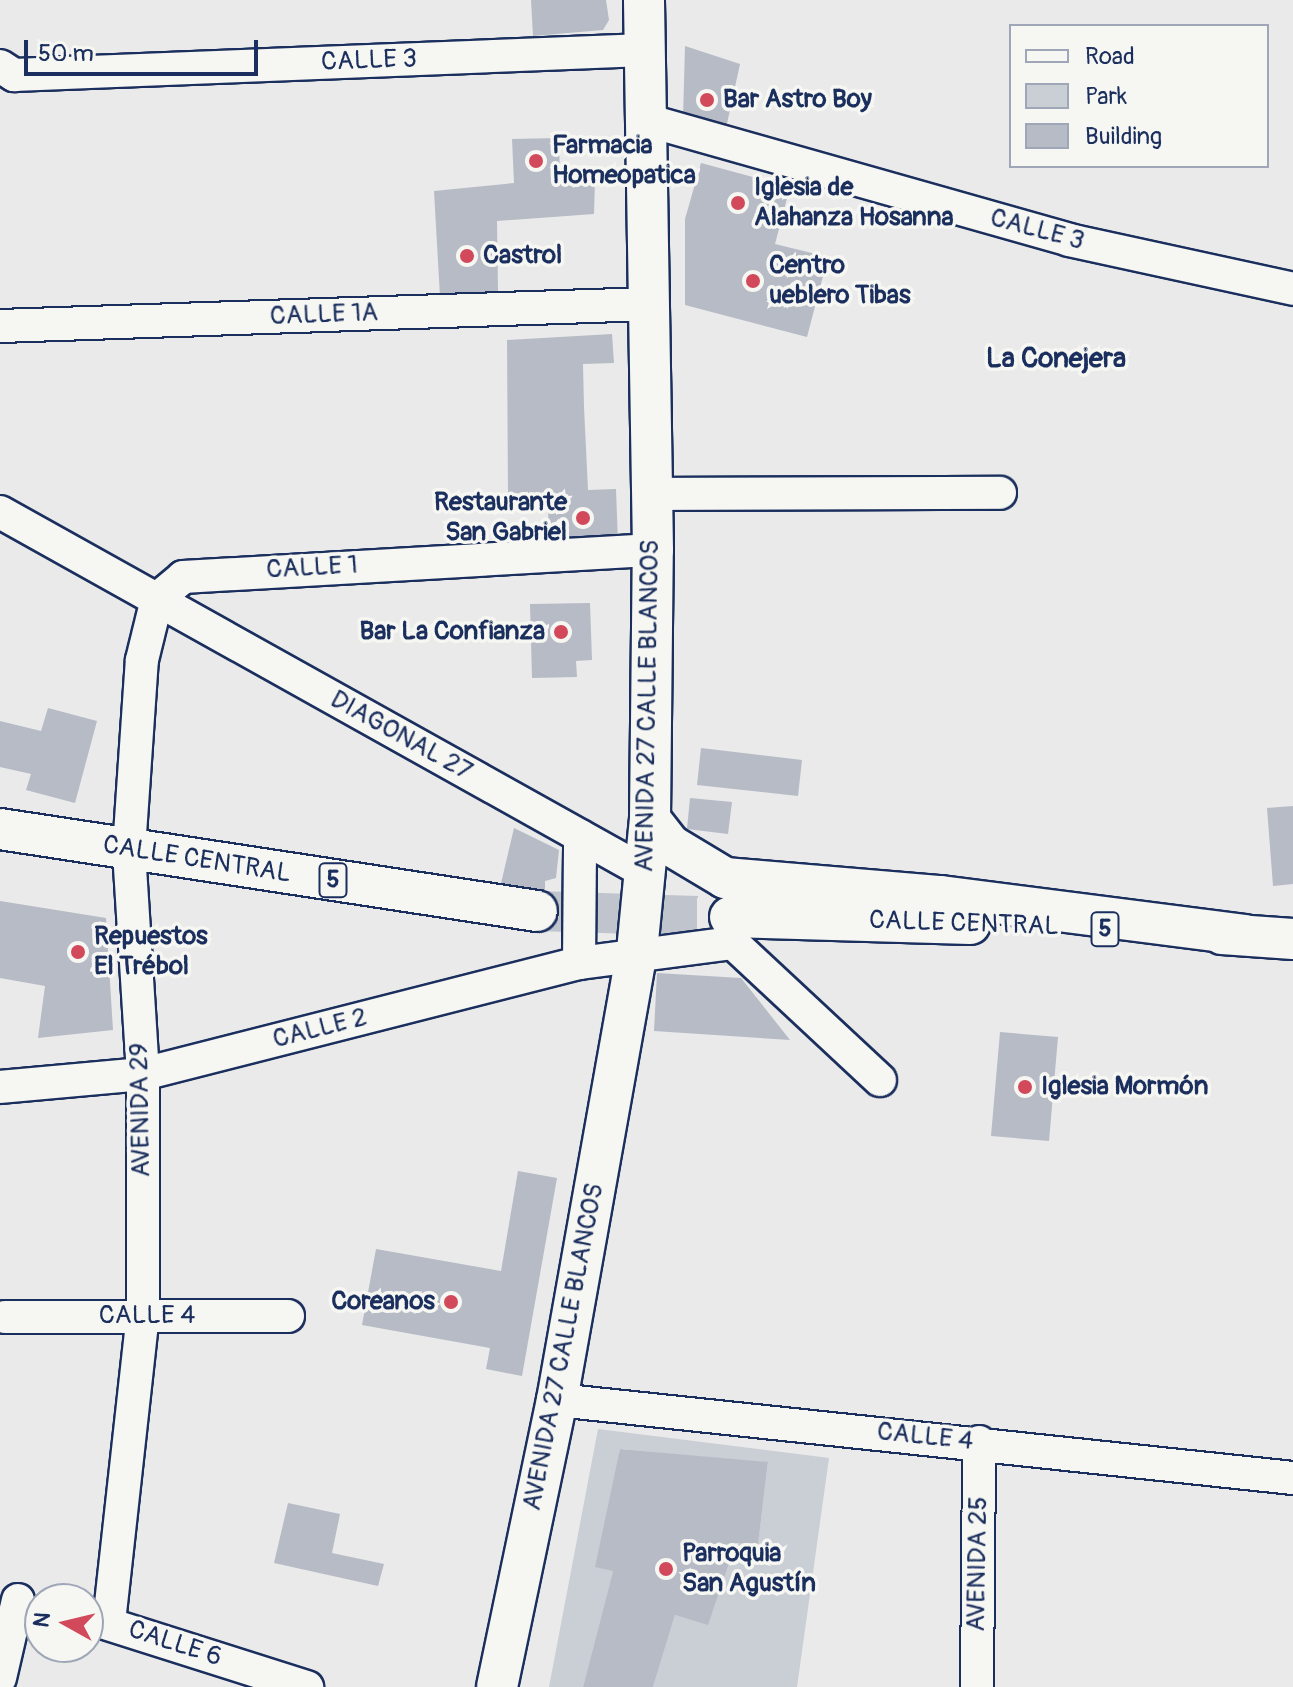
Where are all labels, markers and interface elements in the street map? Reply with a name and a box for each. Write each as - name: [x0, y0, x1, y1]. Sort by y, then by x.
- scale bar: [28, 24, 262, 74]
- legend: [1009, 24, 1269, 168]
- text: 50 m: [38, 39, 94, 68]
- text: Road: [1085, 42, 1135, 71]
- street label: CALLE 3: [321, 44, 417, 78]
- text: Park: [1085, 82, 1127, 111]
- place label: Bar Astro Boy: [723, 84, 872, 116]
- marker: Bar Astro Boy: [698, 91, 716, 109]
- text: Building: [1085, 122, 1162, 151]
- place label: Farmacia Homeopatica: [552, 130, 696, 192]
- marker: Farmacia Homeopatica: [527, 152, 545, 170]
- place label: Iglesia de Alahanza Hosanna: [754, 172, 954, 234]
- marker: Iglesia de Alahanza Hosanna: [729, 194, 747, 212]
- street label: CALLE 3: [987, 203, 1087, 257]
- place label: Castrol: [483, 240, 562, 272]
- marker: Castrol: [458, 247, 476, 265]
- place label: Centro ueblero Tibas: [769, 250, 911, 312]
- marker: Centro ueblero Tibas: [744, 272, 762, 290]
- street label: CALLE 1A: [269, 298, 379, 332]
- district label: La Conejera: [986, 342, 1126, 376]
- place label: Restaurante San Gabriel: [434, 487, 567, 548]
- marker: Restaurante San Gabriel: [574, 509, 592, 527]
- street label: AVENIDA 27 CALLE BLANCOS: [629, 539, 667, 873]
- street label: CALLE 1: [265, 550, 359, 586]
- place label: Bar La Confianza: [360, 616, 545, 648]
- marker: Bar La Confianza: [552, 623, 570, 641]
- street label: DIAGONAL 27: [325, 684, 477, 788]
- street label: CALLE CENTRAL: [101, 830, 293, 890]
- road number: 5: [317, 860, 349, 900]
- street label: CALLE CENTRAL: [868, 905, 1060, 943]
- road number: 5: [1089, 909, 1121, 949]
- place label: Repuestos El Trébol: [94, 921, 208, 982]
- marker: Repuestos El Trébol: [69, 943, 87, 961]
- street label: CALLE 2: [270, 1002, 370, 1056]
- street label: AVENIDA 29: [124, 1042, 158, 1178]
- place label: Iglesia Mormón: [1041, 1071, 1208, 1103]
- marker: Iglesia Mormón: [1016, 1078, 1034, 1096]
- street label: AVENIDA 27 CALLE BLANCOS: [517, 1181, 611, 1513]
- place label: Coreanos: [331, 1286, 435, 1318]
- marker: Coreanos: [442, 1293, 460, 1311]
- street label: CALLE 4: [99, 1300, 195, 1332]
- street label: CALLE 4: [875, 1416, 975, 1458]
- street label: AVENIDA 25: [961, 1496, 995, 1632]
- place label: Parroquia San Agustín: [682, 1538, 816, 1600]
- marker: Parroquia San Agustín: [657, 1560, 675, 1578]
- north arrow: [24, 1583, 104, 1663]
- text: N: [27, 1611, 57, 1629]
- street label: CALLE 6: [124, 1614, 226, 1674]

